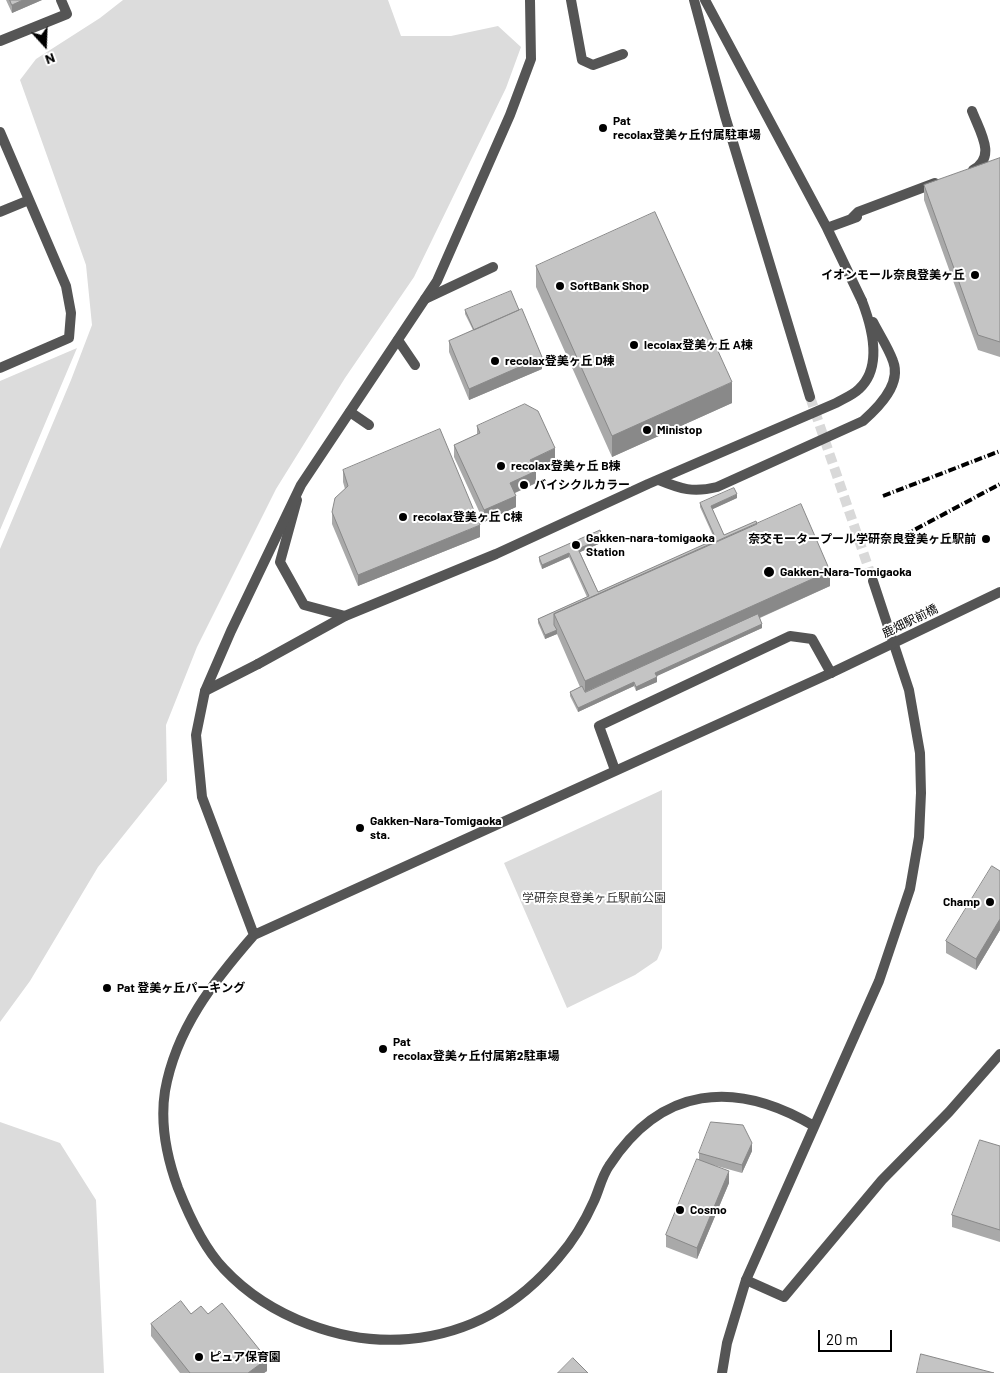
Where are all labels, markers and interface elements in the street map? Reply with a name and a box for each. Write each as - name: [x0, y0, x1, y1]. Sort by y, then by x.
- north arrow: [20, 20, 70, 70]
- text: N: [43, 50, 58, 69]
- place label: Pat recolax登美ヶ丘付属駐車場: [613, 114, 761, 142]
- marker: Pat recolax登美ヶ丘付属駐車場: [597, 122, 609, 134]
- place label: イオンモール奈良登美ヶ丘: [821, 268, 965, 282]
- marker: イオンモール奈良登美ヶ丘: [969, 269, 981, 281]
- place label: SoftBank Shop: [570, 279, 649, 293]
- marker: SoftBank Shop: [554, 280, 566, 292]
- place label: lecolax登美ヶ丘 A棟: [644, 338, 753, 352]
- marker: lecolax登美ヶ丘 A棟: [628, 339, 640, 351]
- place label: recolax登美ヶ丘 D棟: [505, 354, 615, 368]
- marker: recolax登美ヶ丘 D棟: [489, 355, 501, 367]
- place label: Ministop: [657, 423, 702, 437]
- marker: Ministop: [641, 424, 653, 436]
- place label: recolax登美ヶ丘 B棟: [511, 459, 621, 473]
- marker: recolax登美ヶ丘 B棟: [495, 460, 507, 472]
- place label: バイシクルカラー: [534, 478, 630, 492]
- marker: バイシクルカラー: [518, 479, 530, 491]
- place label: recolax登美ヶ丘 C棟: [413, 510, 522, 524]
- marker: recolax登美ヶ丘 C棟: [397, 511, 409, 523]
- place label: Gakken-nara-tomigaoka Station: [586, 531, 715, 559]
- place label: 奈交モータープール学研奈良登美ヶ丘駅前: [748, 532, 976, 546]
- marker: 奈交モータープール学研奈良登美ヶ丘駅前: [980, 533, 992, 545]
- marker: Gakken-nara-tomigaoka Station: [570, 539, 582, 551]
- marker: Gakken-Nara-Tomigaoka: [762, 565, 776, 579]
- place label: Gakken-Nara-Tomigaoka: [780, 565, 912, 579]
- street label: 鹿畑駅前橋: [880, 601, 940, 641]
- place label: Gakken-Nara-Tomigaoka sta.: [370, 814, 502, 842]
- marker: Gakken-Nara-Tomigaoka sta.: [354, 822, 366, 834]
- park label: 学研奈良登美ヶ丘駅前公園: [522, 891, 666, 905]
- place label: Champ: [943, 895, 980, 909]
- marker: Champ: [984, 896, 996, 908]
- place label: Pat 登美ヶ丘パーキング: [117, 981, 245, 995]
- marker: Pat 登美ヶ丘パーキング: [101, 982, 113, 994]
- place label: Pat recolax登美ヶ丘付属第2駐車場: [393, 1035, 559, 1063]
- marker: Pat recolax登美ヶ丘付属第2駐車場: [377, 1043, 389, 1055]
- place label: Cosmo: [690, 1203, 727, 1217]
- marker: Cosmo: [674, 1204, 686, 1216]
- scale bar: [820, 1320, 894, 1352]
- text: 20 m: [826, 1330, 858, 1348]
- place label: ピュア保育園: [209, 1350, 281, 1364]
- marker: ピュア保育園: [193, 1351, 205, 1363]

